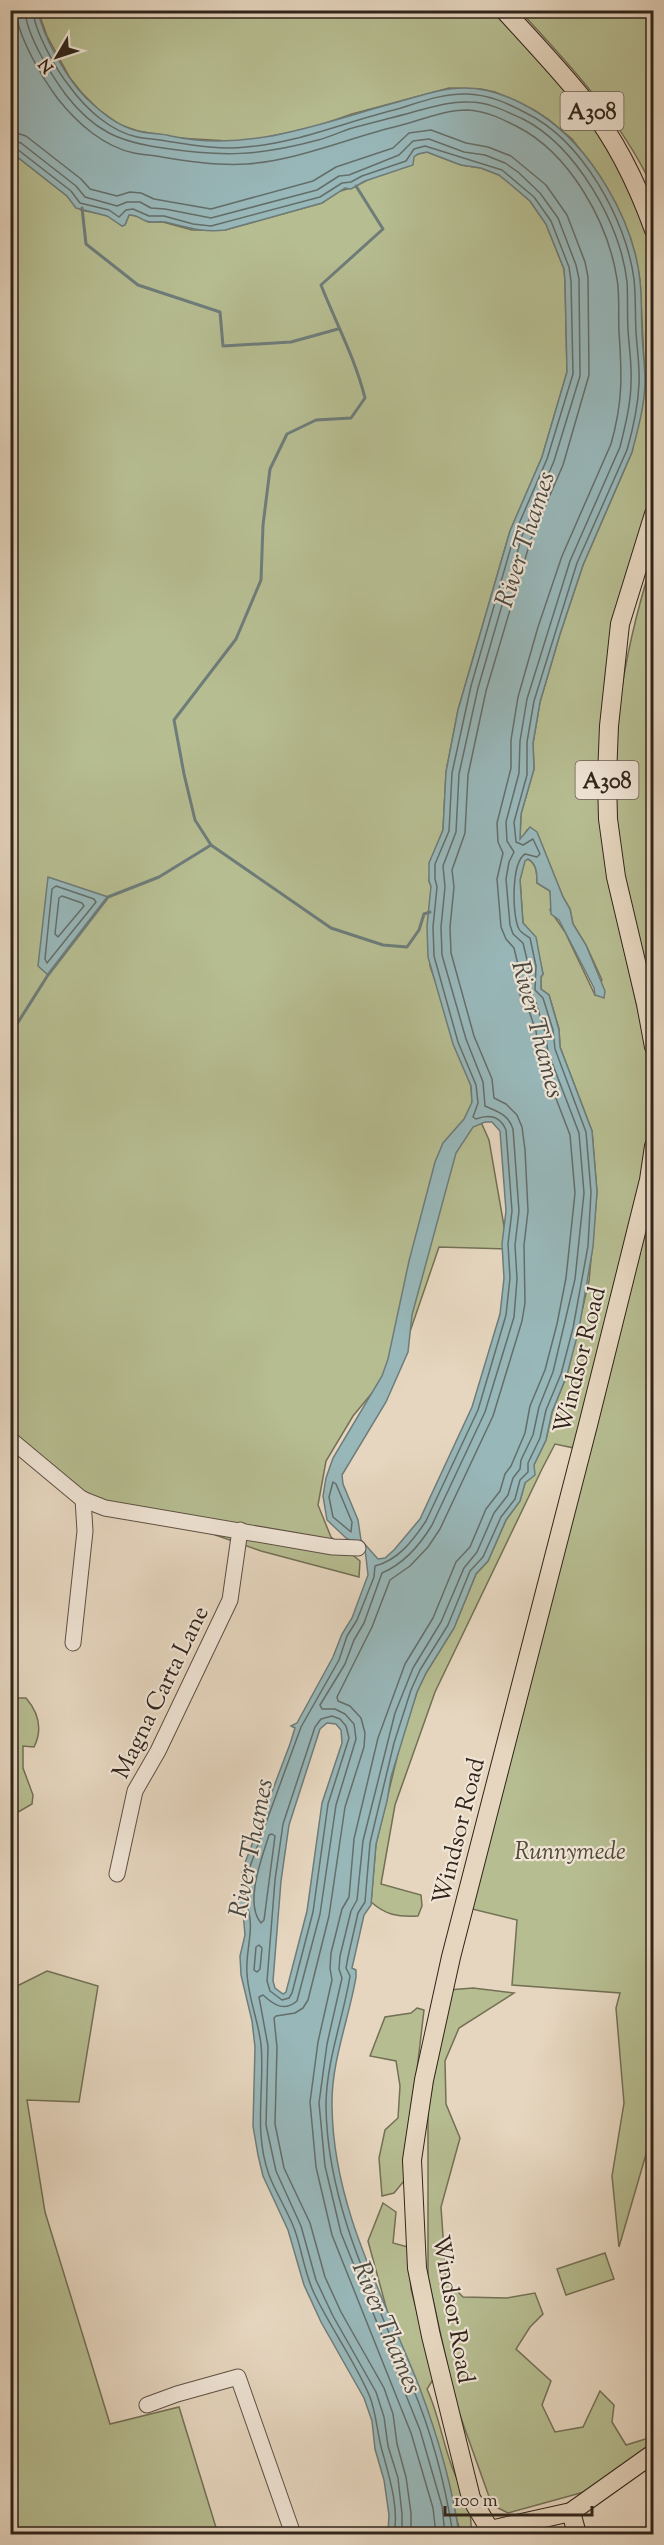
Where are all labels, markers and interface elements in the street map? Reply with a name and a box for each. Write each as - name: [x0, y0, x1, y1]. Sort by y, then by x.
- north arrow: [27, 27, 87, 87]
- text: N: [34, 52, 60, 77]
- road number: A308: [560, 92, 624, 130]
- water label: River Thames: [487, 467, 566, 612]
- road number: A308: [576, 761, 638, 799]
- water label: River Thames: [500, 957, 573, 1102]
- street label: Windsor Road: [546, 1283, 616, 1437]
- street label: Magna Carta Lane: [105, 1601, 218, 1785]
- street label: Windsor Road: [425, 1754, 495, 1908]
- water label: River Thames: [221, 1776, 284, 1921]
- park label: Runnymede: [514, 1836, 626, 1870]
- street label: Windsor Road: [422, 2232, 482, 2387]
- water label: River Thames: [341, 2256, 430, 2400]
- scale bar: [445, 2479, 592, 2517]
- text: 100 m: [454, 2489, 498, 2515]

